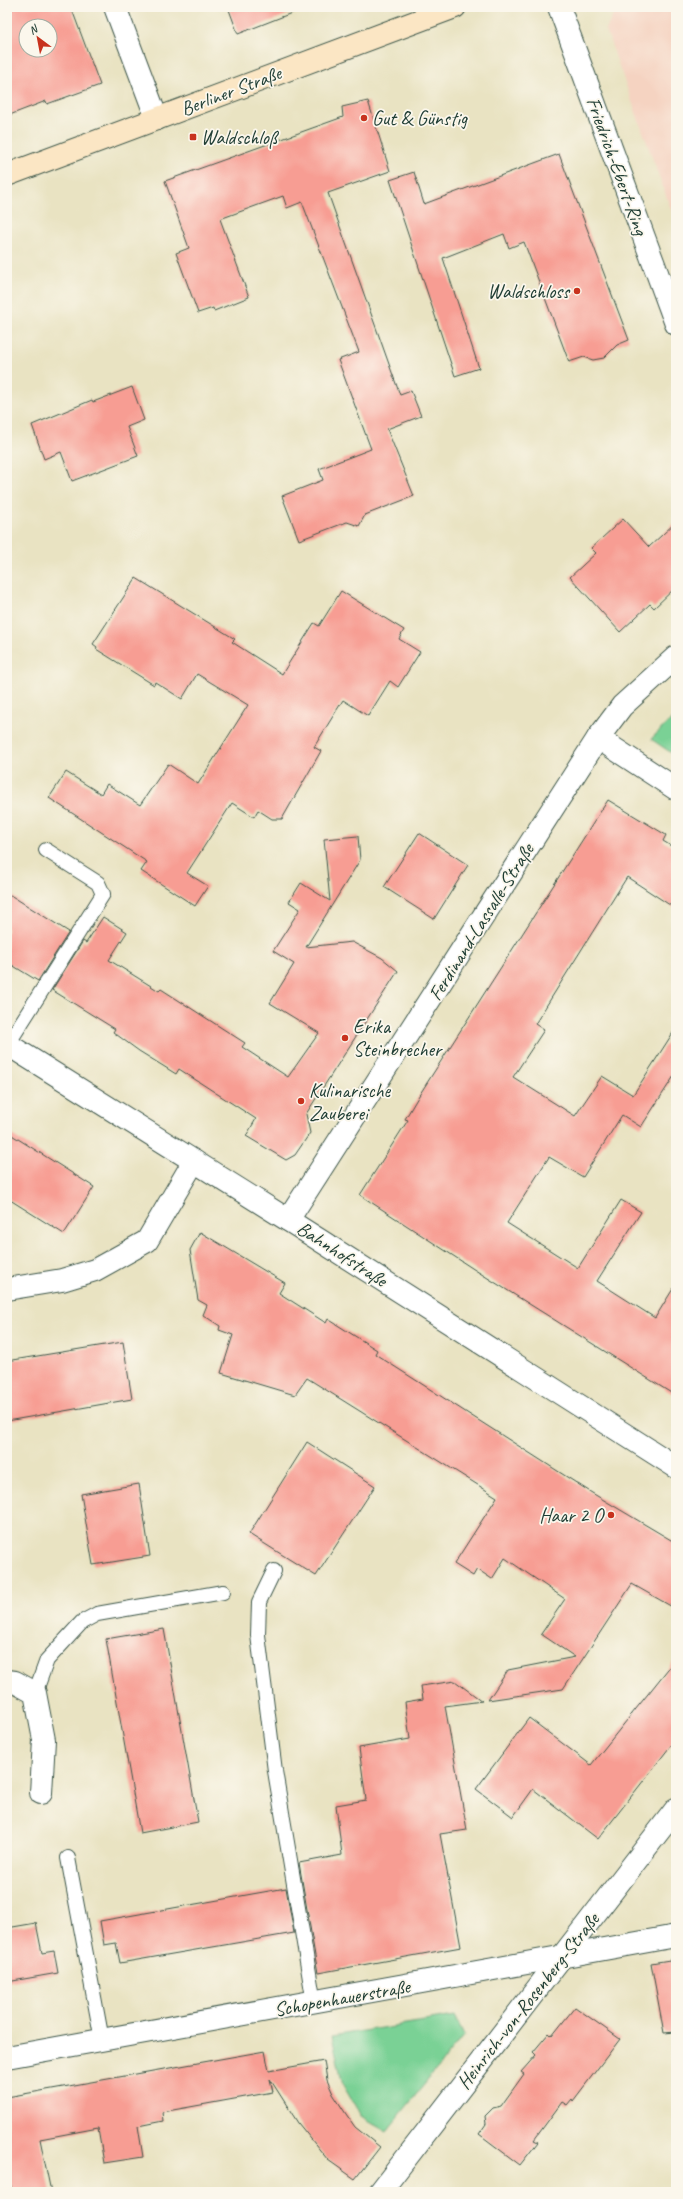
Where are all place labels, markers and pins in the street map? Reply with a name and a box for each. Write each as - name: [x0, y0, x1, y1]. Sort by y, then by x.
- place label: Gut & Günstig: [372, 106, 468, 131]
- marker: Gut & Günstig: [359, 113, 369, 123]
- place label: Waldschloß: [201, 125, 280, 150]
- marker: Waldschloß: [188, 132, 198, 142]
- place label: Waldschloss: [488, 279, 571, 304]
- marker: Waldschloss: [572, 286, 582, 296]
- place label: Erika Steinbrecher: [353, 1014, 443, 1062]
- marker: Erika Steinbrecher: [340, 1033, 350, 1043]
- place label: Kulinarische Zauberei: [309, 1078, 392, 1126]
- marker: Kulinarische Zauberei: [296, 1096, 306, 1106]
- place label: Haar 2 O: [539, 1503, 605, 1528]
- marker: Haar 2 O: [606, 1510, 616, 1520]

